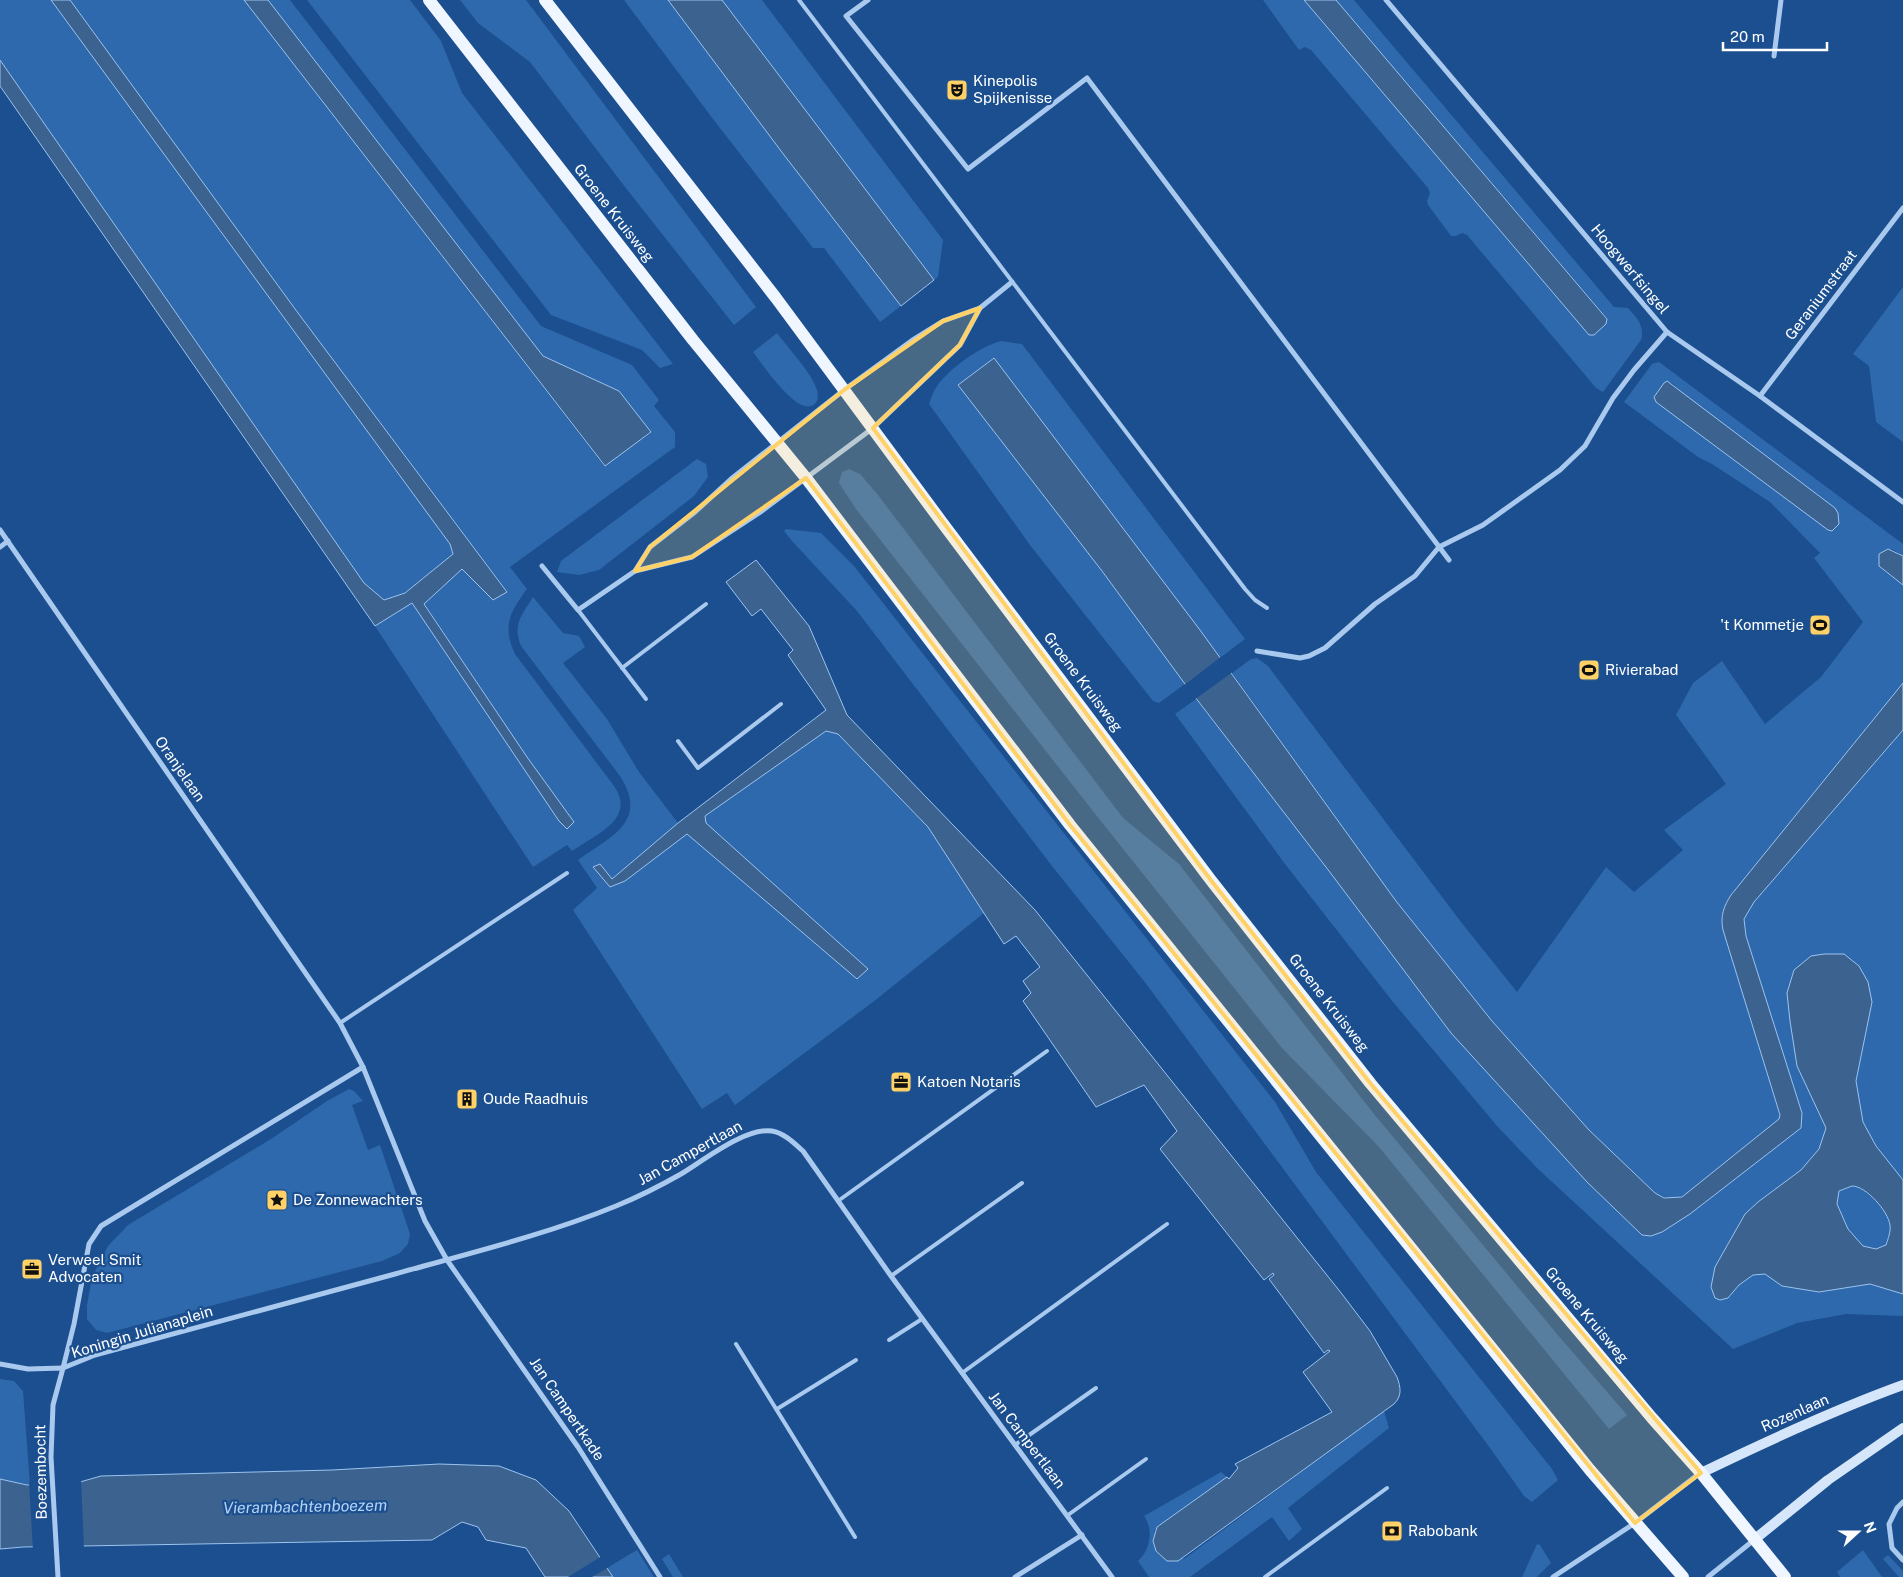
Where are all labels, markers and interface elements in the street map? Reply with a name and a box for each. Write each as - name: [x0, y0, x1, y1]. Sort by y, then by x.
- scale bar: [1723, 20, 1827, 52]
- text: 20 m: [1730, 28, 1765, 45]
- place label: Kinepolis Spijkenisse: [973, 72, 1052, 106]
- theatre icon: Kinepolis Spijkenisse: [945, 78, 969, 102]
- street label: Groene Kruisweg: [571, 160, 658, 265]
- street label: Hoogwerfsingel: [1588, 220, 1673, 317]
- street label: Geraniumstraat: [1781, 246, 1860, 343]
- sports icon: 't Kommetje: [1808, 613, 1832, 637]
- place label: 't Kommetje: [1720, 616, 1804, 633]
- street label: Groene Kruisweg: [1041, 629, 1126, 735]
- sports icon: Rivierabad: [1577, 658, 1601, 682]
- place label: Rivierabad: [1605, 661, 1679, 678]
- street label: Oranjelaan: [152, 733, 209, 805]
- street label: Groene Kruisweg: [1286, 950, 1373, 1055]
- office icon: Katoen Notaris: [889, 1070, 913, 1094]
- place label: Katoen Notaris: [917, 1073, 1021, 1090]
- building icon: Oude Raadhuis: [455, 1087, 479, 1111]
- place label: Oude Raadhuis: [483, 1090, 588, 1107]
- street label: Jan Campertlaan: [635, 1117, 745, 1188]
- place icon: De Zonnewachters: [265, 1188, 289, 1212]
- place label: De Zonnewachters: [293, 1191, 423, 1208]
- place label: Verweel Smit Advocaten: [48, 1251, 141, 1285]
- office icon: Verweel Smit Advocaten: [20, 1257, 44, 1281]
- street label: Groene Kruisweg: [1542, 1263, 1632, 1366]
- street label: Koningin Julianaplein: [69, 1302, 215, 1361]
- street label: Jan Campertkade: [527, 1354, 608, 1464]
- street label: Jan Campertlaan: [986, 1388, 1069, 1491]
- street label: Rozenlaan: [1758, 1390, 1831, 1435]
- street label: Boezembocht: [31, 1424, 50, 1520]
- water label: Vierambachtenboezem: [223, 1496, 387, 1517]
- north arrow: [1833, 1507, 1883, 1557]
- bank icon: Rabobank: [1380, 1519, 1404, 1543]
- text: N: [1861, 1519, 1880, 1535]
- place label: Rabobank: [1408, 1522, 1478, 1539]

